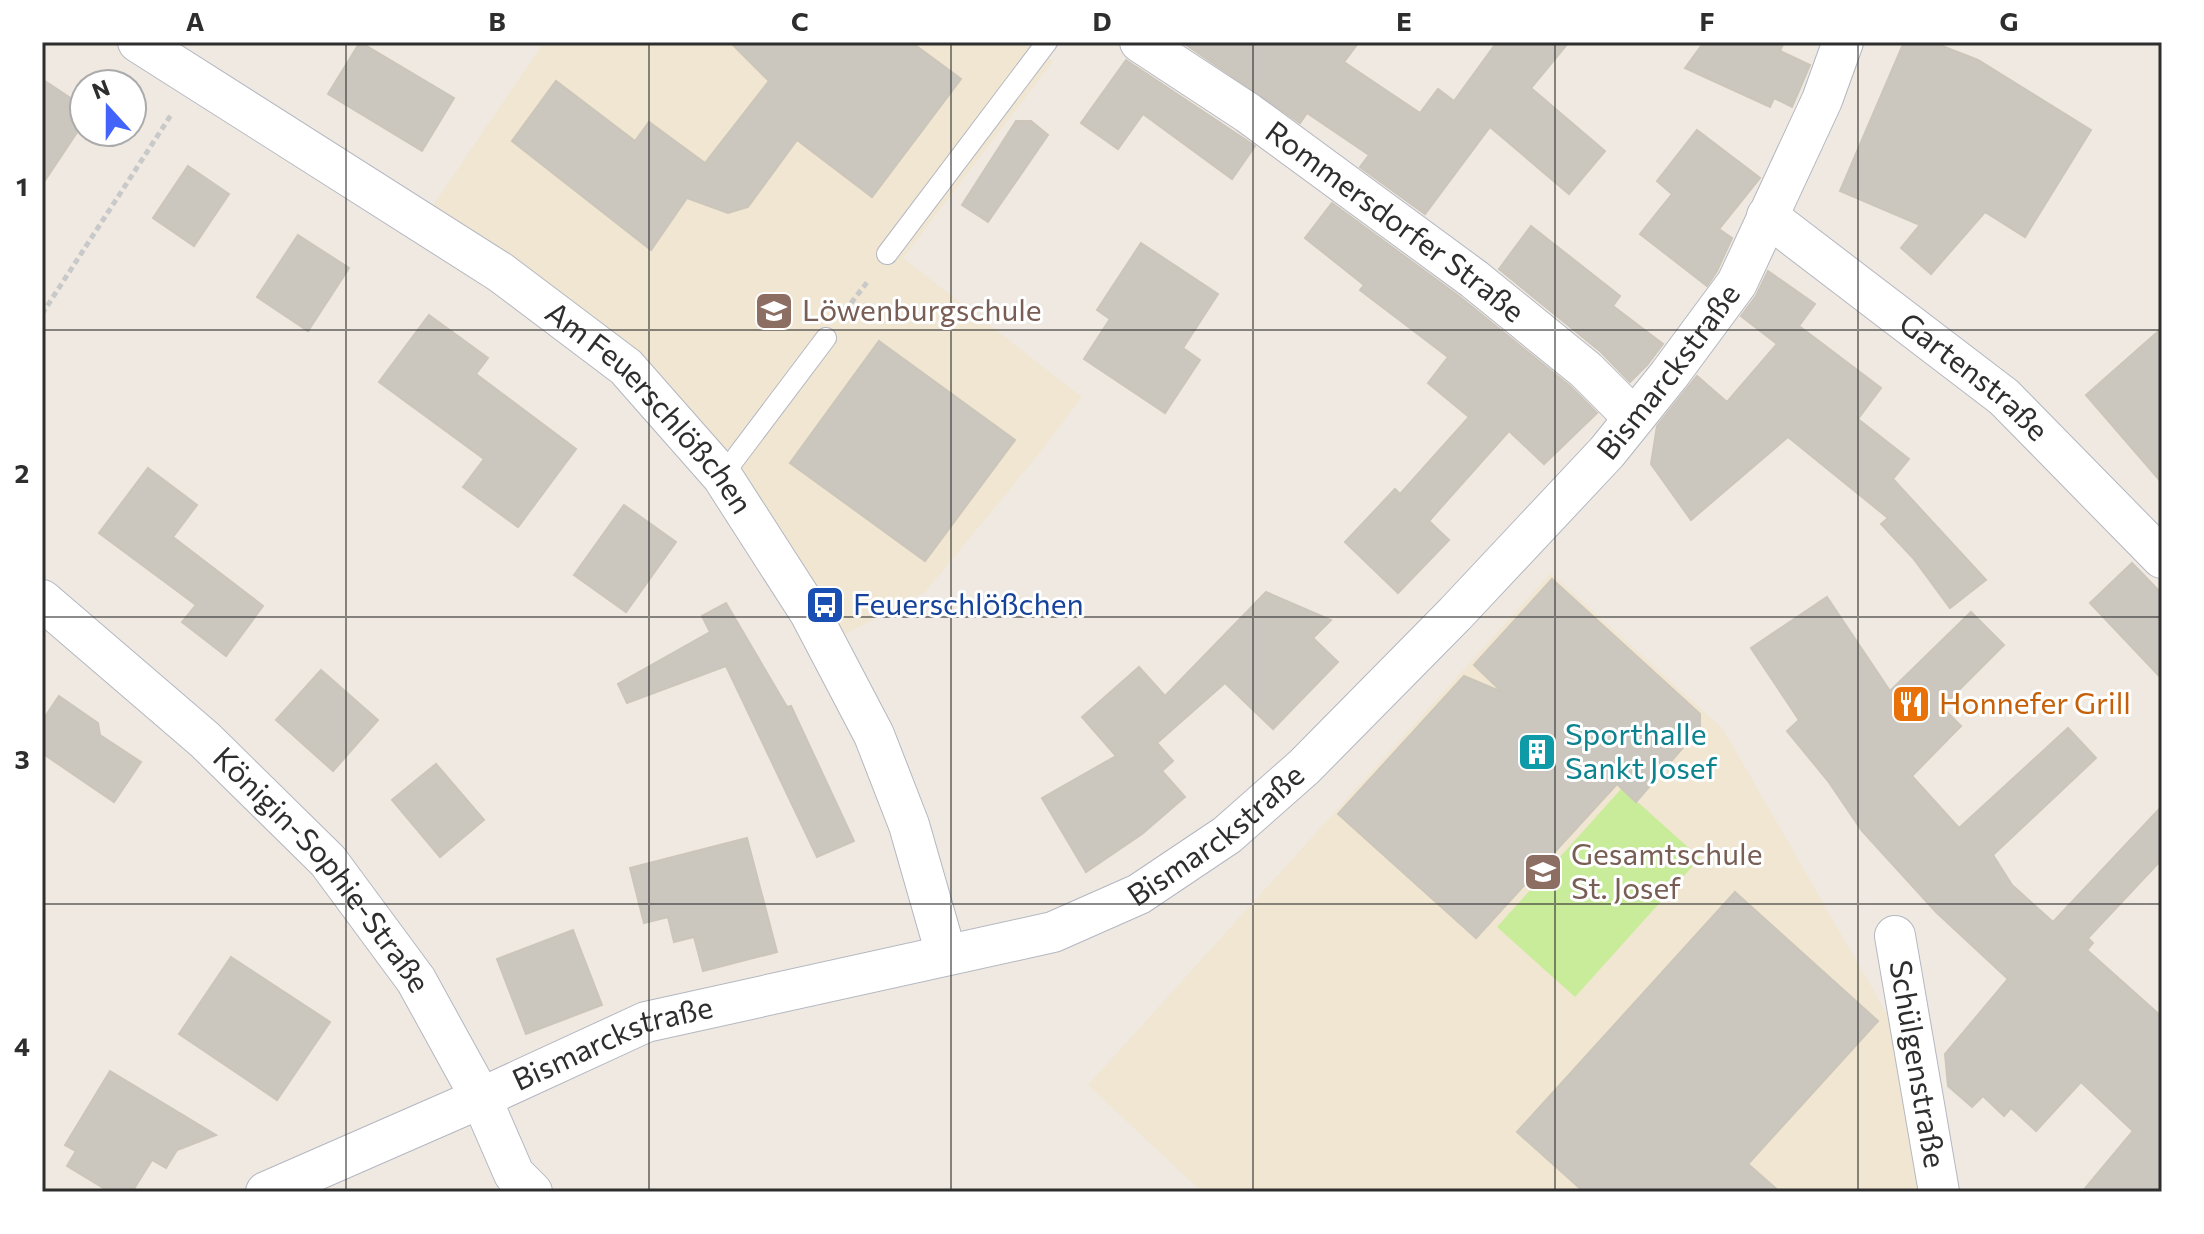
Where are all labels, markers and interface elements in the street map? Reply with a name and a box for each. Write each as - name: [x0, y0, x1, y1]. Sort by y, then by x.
- text: A: [186, 5, 205, 36]
- text: B: [488, 5, 506, 36]
- text: C: [791, 5, 809, 36]
- text: D: [1092, 5, 1112, 36]
- text: E: [1396, 5, 1412, 36]
- text: F: [1699, 5, 1715, 36]
- text: G: [2000, 5, 2018, 36]
- north arrow: [68, 68, 148, 148]
- text: N: [88, 73, 113, 104]
- street label: Rommersdorfer Straße: [1260, 112, 1533, 329]
- text: 1: [16, 170, 28, 201]
- street label: Bismarckstraße: [1587, 275, 1746, 466]
- school or university icon: Löwenburgschule: [753, 290, 795, 332]
- place label: Löwenburgschule: [802, 290, 1042, 327]
- street label: Am Feuerschlößchen: [539, 292, 762, 520]
- street label: Gartenstraße: [1893, 303, 2057, 447]
- text: 2: [15, 457, 29, 488]
- bus stop icon: Feuerschlößchen: [804, 584, 846, 626]
- place label: Feuerschlößchen: [853, 584, 1084, 621]
- restaurant icon: Honnefer Grill: [1890, 683, 1932, 725]
- place label: Honnefer Grill: [1939, 683, 2131, 720]
- place label: Sporthalle Sankt Josef: [1565, 714, 1717, 785]
- building icon: Sporthalle Sankt Josef: [1516, 731, 1558, 773]
- street label: Königin-Sophie-Straße: [207, 738, 440, 998]
- text: 3: [14, 743, 30, 774]
- street label: Bismarckstraße: [1119, 755, 1310, 913]
- place label: Gesamtschule St. Josef: [1571, 834, 1763, 905]
- school or university icon: Gesamtschule St. Josef: [1522, 851, 1564, 893]
- street label: Schülgenstraße: [1883, 957, 1956, 1170]
- street label: Bismarckstraße: [506, 987, 716, 1097]
- text: 4: [14, 1030, 30, 1061]

